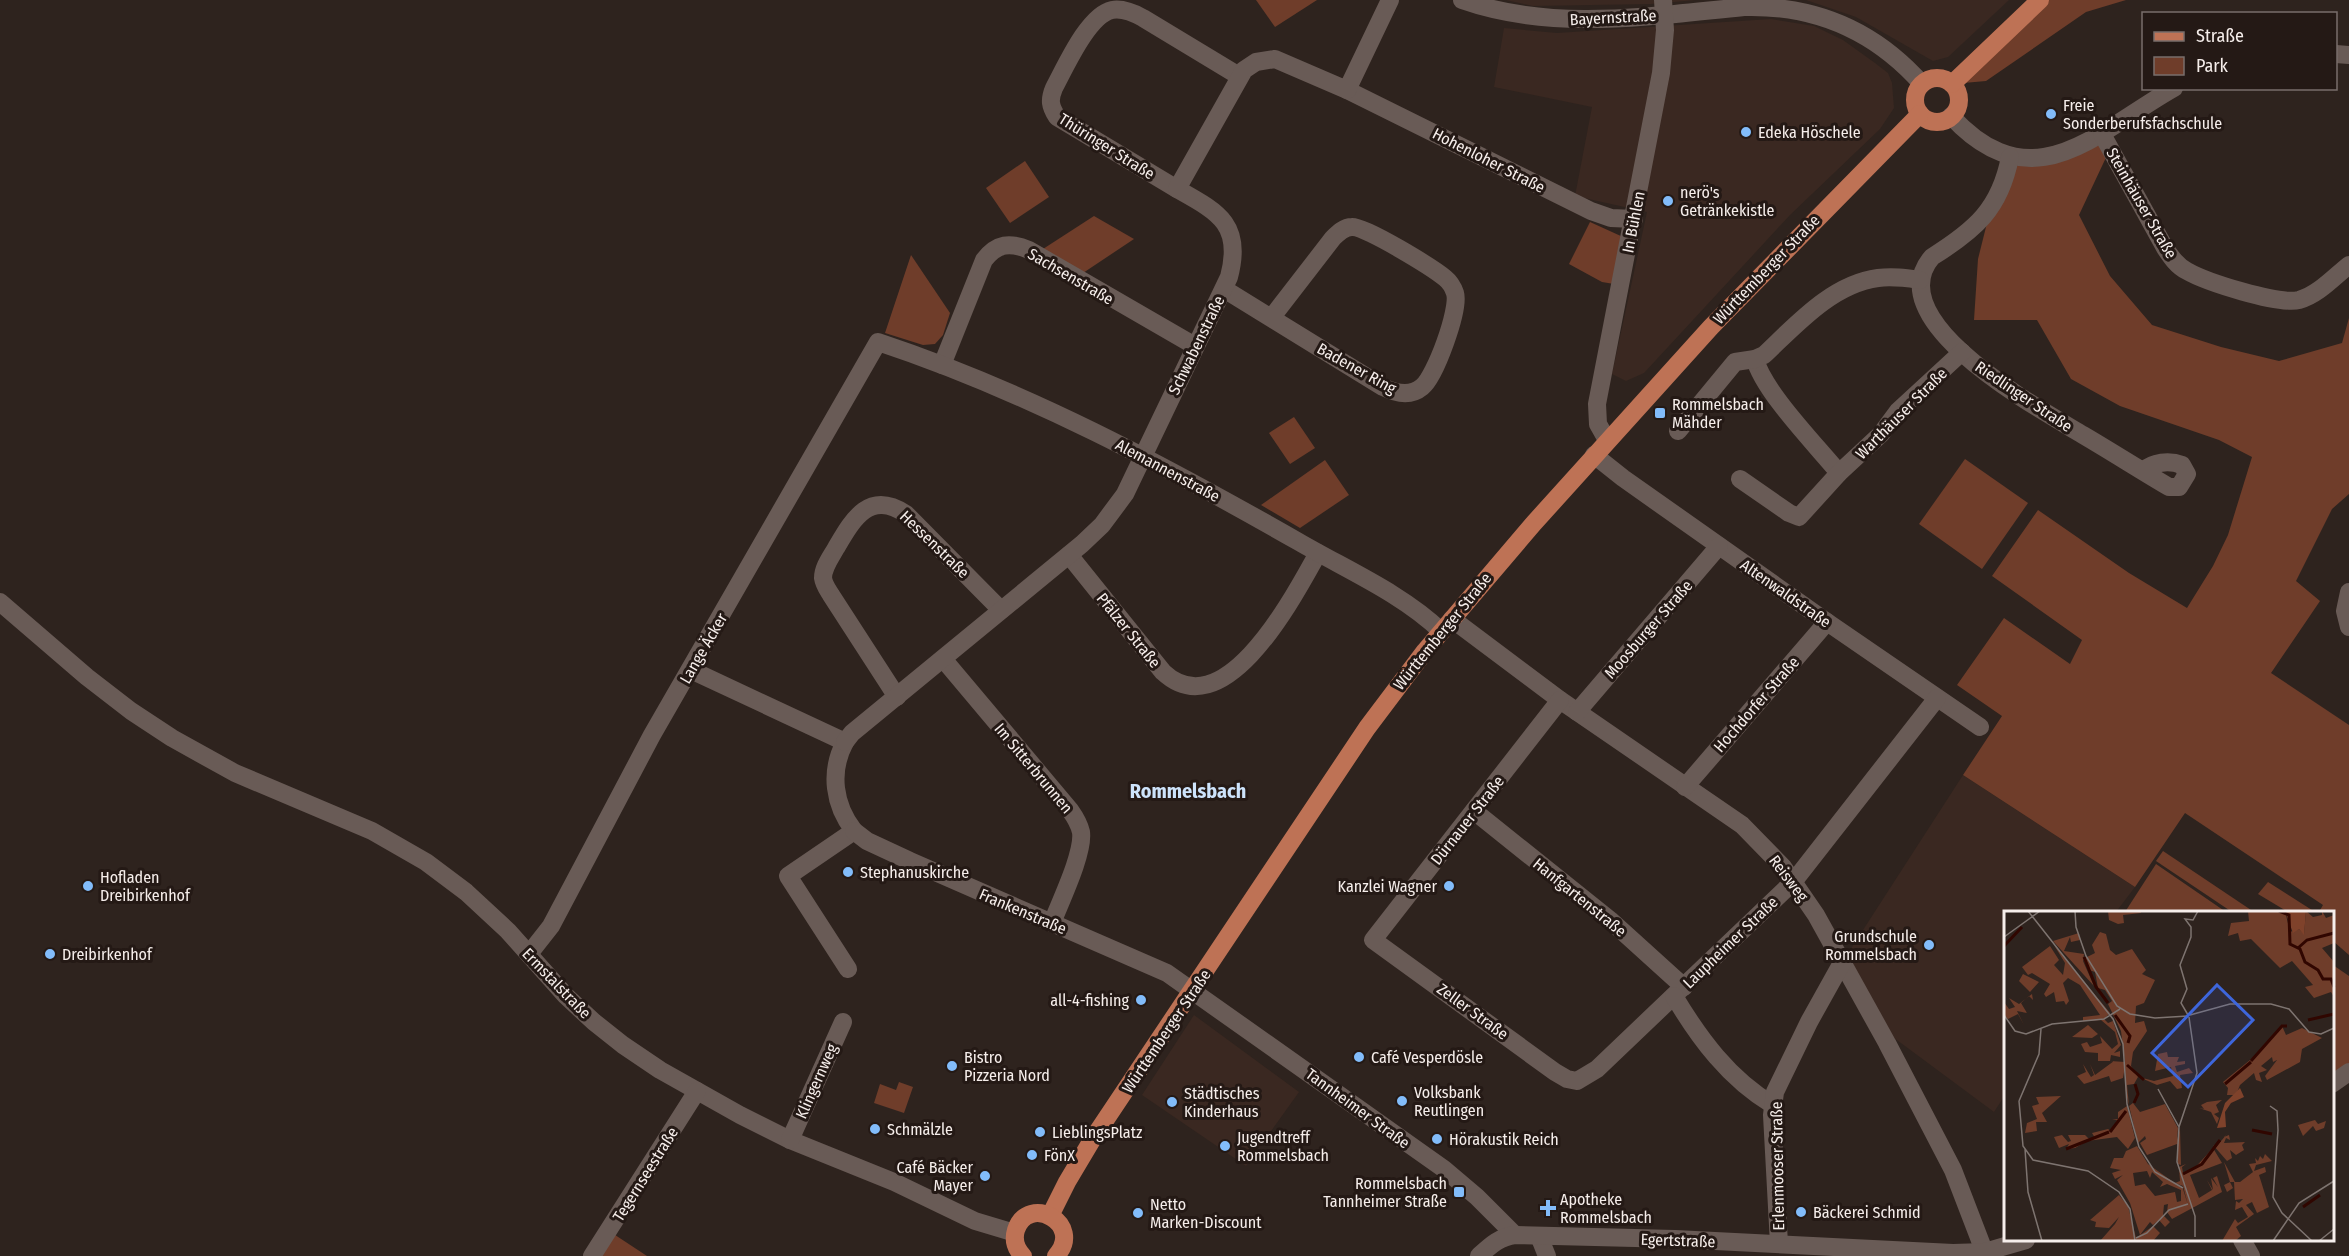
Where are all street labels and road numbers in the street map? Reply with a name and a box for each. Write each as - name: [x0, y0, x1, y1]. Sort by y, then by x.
- street label: Bayernstraße: [1569, 6, 1657, 29]
- street label: Thüringer Straße: [1055, 109, 1158, 183]
- street label: Hohenloher Straße: [1429, 124, 1548, 197]
- street label: Steinhäuser Straße: [2102, 145, 2181, 262]
- street label: In Bühlen: [1618, 190, 1649, 255]
- street label: Württemberger Straße: [1709, 211, 1824, 328]
- street label: Sachsenstraße: [1025, 244, 1117, 309]
- street label: Schwabenstraße: [1164, 293, 1229, 398]
- street label: Badener Ring: [1314, 339, 1400, 398]
- street label: Riedlinger Straße: [1972, 357, 2076, 436]
- street label: Warthäuser Straße: [1852, 364, 1951, 463]
- street label: Alemannenstraße: [1112, 435, 1223, 506]
- street label: Hessenstraße: [896, 507, 973, 582]
- street label: Altenwaldstraße: [1737, 555, 1835, 632]
- street label: Württemberger Straße: [1389, 569, 1495, 694]
- street label: Moosburger Straße: [1600, 576, 1696, 682]
- street label: Pfälzer Straße: [1093, 589, 1165, 672]
- street label: Lange Äcker: [676, 609, 731, 687]
- street label: Hochdorfer Straße: [1710, 653, 1803, 756]
- street label: Im Sitterbrunnen: [990, 719, 1077, 817]
- street label: Dürnauer Straße: [1427, 772, 1508, 869]
- street label: Reisweg: [1765, 851, 1812, 906]
- street label: Hanfgartenstraße: [1529, 854, 1630, 941]
- street label: Frankenstraße: [976, 885, 1069, 938]
- street label: Laupheimer Straße: [1679, 892, 1782, 992]
- street label: Ermstalstraße: [518, 944, 595, 1023]
- street label: Württemberger Straße: [1118, 966, 1215, 1097]
- street label: Zeller Straße: [1433, 979, 1512, 1044]
- street label: Klingernweg: [791, 1040, 842, 1122]
- street label: Tannheimer Straße: [1302, 1064, 1413, 1153]
- street label: Erlenmooser Straße: [1767, 1101, 1788, 1231]
- street label: Tegernseestraße: [609, 1123, 682, 1225]
- street label: Egertstraße: [1640, 1230, 1716, 1251]

